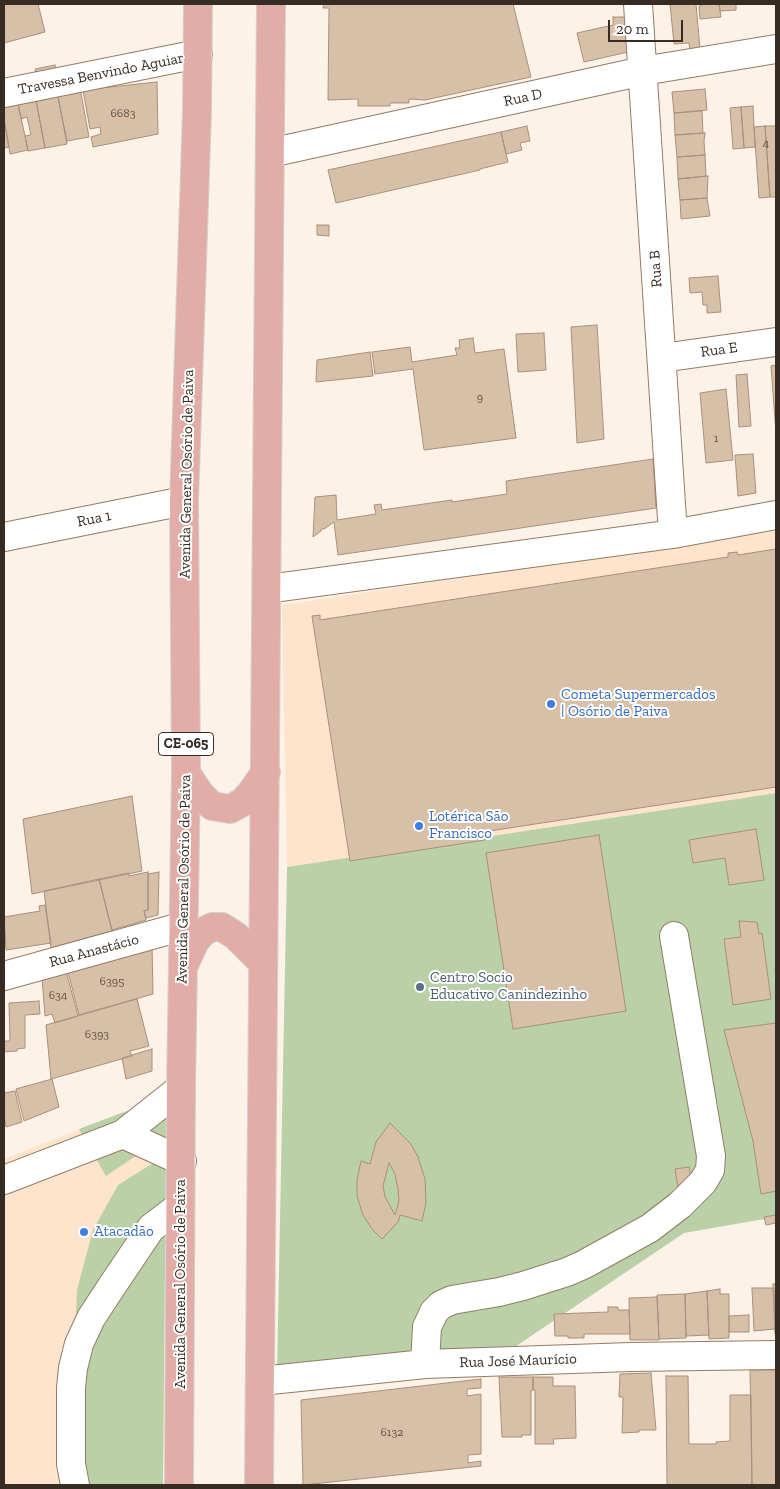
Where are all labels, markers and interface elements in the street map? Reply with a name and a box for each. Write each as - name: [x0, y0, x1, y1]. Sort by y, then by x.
- scale bar: [610, 10, 685, 42]
- text: 20 m: [616, 20, 649, 38]
- street label: Travessa Benvindo Aguiar: [17, 49, 185, 99]
- street label: Rua D: [502, 85, 544, 111]
- house number: 6683: [110, 107, 136, 121]
- house number: 4: [763, 137, 769, 151]
- street label: Rua B: [646, 250, 666, 288]
- street label: Rua E: [699, 339, 739, 361]
- street label: Avenida General Osório de Paiva: [176, 369, 198, 579]
- house number: 9: [477, 391, 483, 405]
- house number: 1: [714, 432, 718, 446]
- street label: Rua 1: [76, 507, 112, 531]
- place label: Cometa Supermercados | Osório de Paiva: [561, 686, 716, 721]
- marker: Cometa Supermercados | Osório de Paiva: [545, 698, 557, 710]
- road number: CE-065: [158, 732, 214, 756]
- street label: Avenida General Osório de Paiva: [173, 774, 195, 984]
- place label: Lotérica São Francisco: [429, 808, 508, 843]
- marker: Lotérica São Francisco: [413, 820, 425, 832]
- street label: Rua Anastácio: [47, 930, 141, 972]
- place label: Centro Socio Educativo Canindezinho: [430, 969, 587, 1004]
- house number: 6395: [100, 975, 124, 989]
- marker: Centro Socio Educativo Canindezinho: [414, 981, 426, 993]
- house number: 634: [49, 989, 67, 1003]
- house number: 6393: [85, 1028, 109, 1042]
- street label: Avenida General Osório de Paiva: [172, 1179, 190, 1389]
- place label: Atacadão: [94, 1223, 154, 1241]
- marker: Atacadão: [78, 1226, 90, 1238]
- street label: Rua José Maurício: [459, 1350, 577, 1372]
- house number: 6132: [380, 1426, 404, 1440]

